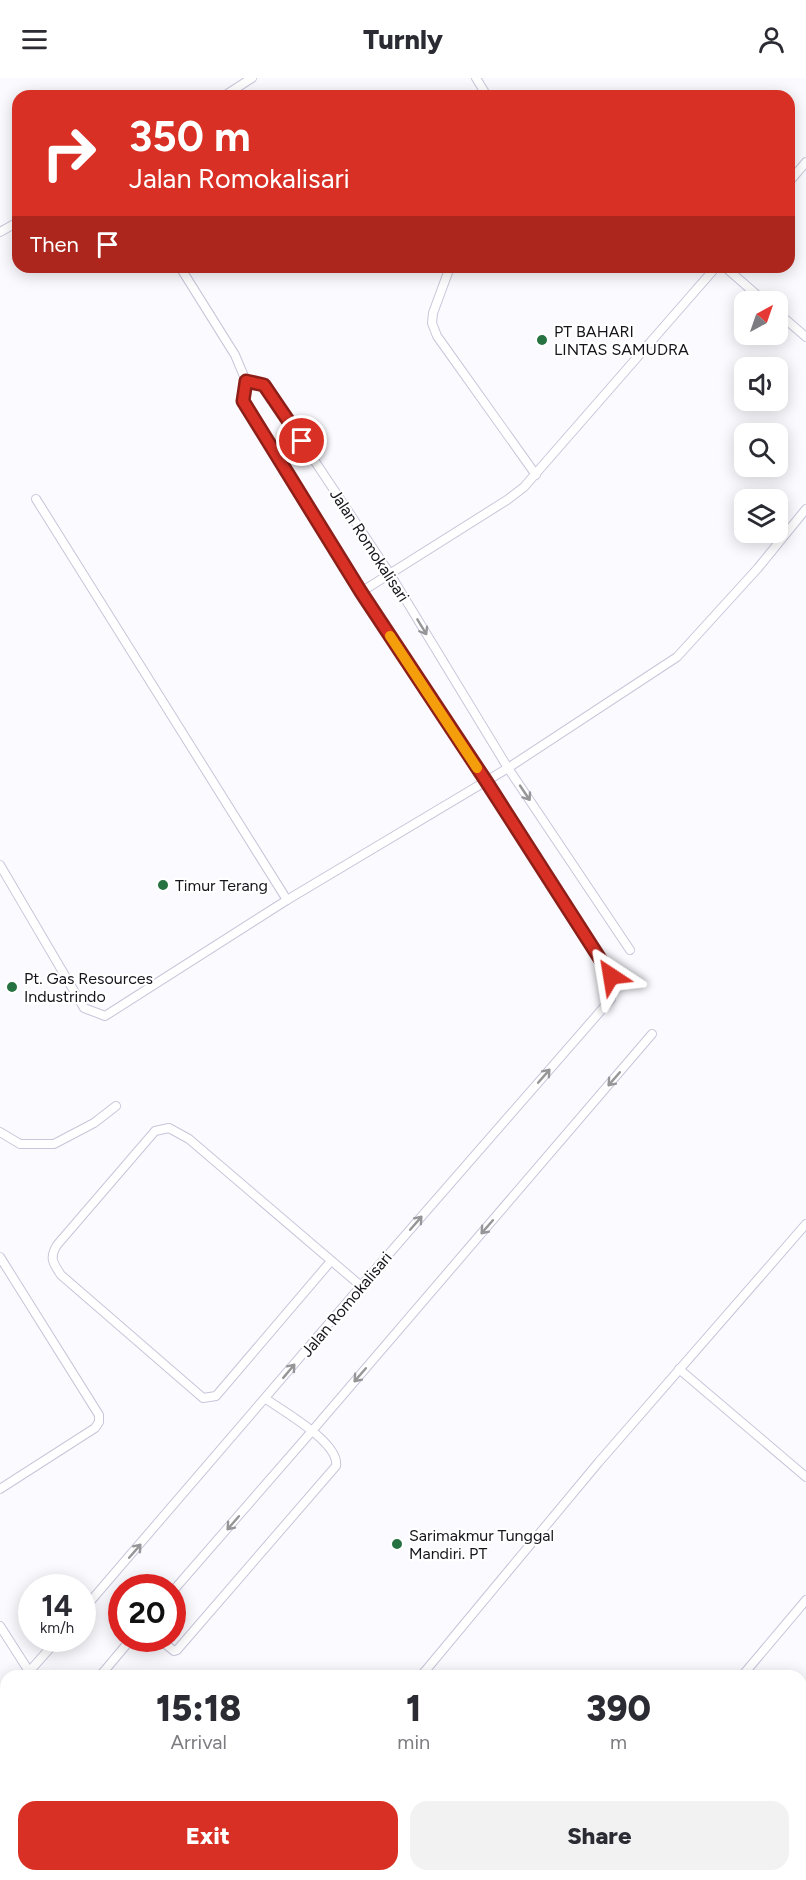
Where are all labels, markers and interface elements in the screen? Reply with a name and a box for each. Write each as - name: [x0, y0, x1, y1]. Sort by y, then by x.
- icon: menu: [18, 23, 51, 56]
- text: Turnly: [363, 23, 443, 56]
- icon: person: [755, 23, 788, 56]
- text: 350 m: [129, 111, 251, 162]
- icon: right: [30, 114, 108, 192]
- text: Jalan Romokalisari: [129, 162, 350, 195]
- icon: arrive: [91, 228, 124, 261]
- text: Then: [30, 231, 79, 258]
- north arrow: [734, 291, 788, 345]
- map controls: [734, 291, 788, 543]
- place label: PT BAHARI LINTAS SAMUDRA: [554, 322, 689, 359]
- marker: PT BAHARI LINTAS SAMUDRA: [535, 333, 549, 347]
- button: sound: [734, 357, 788, 411]
- pin: [276, 415, 327, 466]
- button: search: [734, 423, 788, 477]
- icon: arrive: [285, 424, 318, 457]
- street label: Jalan Romokalisari: [326, 485, 413, 605]
- button: layers: [734, 489, 788, 543]
- one-way arrow: [417, 618, 429, 635]
- one-way arrow: [519, 784, 531, 801]
- place label: Timur Terang: [175, 876, 268, 895]
- marker: Timur Terang: [156, 878, 170, 892]
- position arrow: [579, 944, 643, 1008]
- place label: Pt. Gas Resources Industrindo: [24, 969, 153, 1006]
- marker: Pt. Gas Resources Industrindo: [5, 980, 19, 994]
- one-way arrow: [537, 1069, 551, 1084]
- one-way arrow: [607, 1071, 620, 1087]
- one-way arrow: [409, 1216, 423, 1231]
- one-way arrow: [480, 1219, 494, 1234]
- street label: Jalan Romokalisari: [297, 1248, 396, 1361]
- one-way arrow: [283, 1363, 296, 1379]
- one-way arrow: [353, 1367, 367, 1382]
- one-way arrow: [226, 1515, 239, 1531]
- place label: Sarimakmur Tunggal Mandiri. PT: [409, 1526, 554, 1563]
- marker: Sarimakmur Tunggal Mandiri. PT: [390, 1537, 404, 1551]
- one-way arrow: [127, 1543, 141, 1559]
- speed limit sign: 20: [108, 1574, 186, 1652]
- text: 14: [41, 1587, 73, 1624]
- text: km/h: [40, 1619, 74, 1637]
- text: 15:18: [156, 1687, 241, 1730]
- text: 1: [406, 1687, 421, 1730]
- text: 390: [586, 1687, 651, 1730]
- text: Arrival: [170, 1730, 227, 1754]
- text: min: [397, 1730, 430, 1754]
- text: m: [610, 1730, 627, 1754]
- button: Exit: [18, 1801, 398, 1870]
- button: Share: [410, 1801, 789, 1870]

